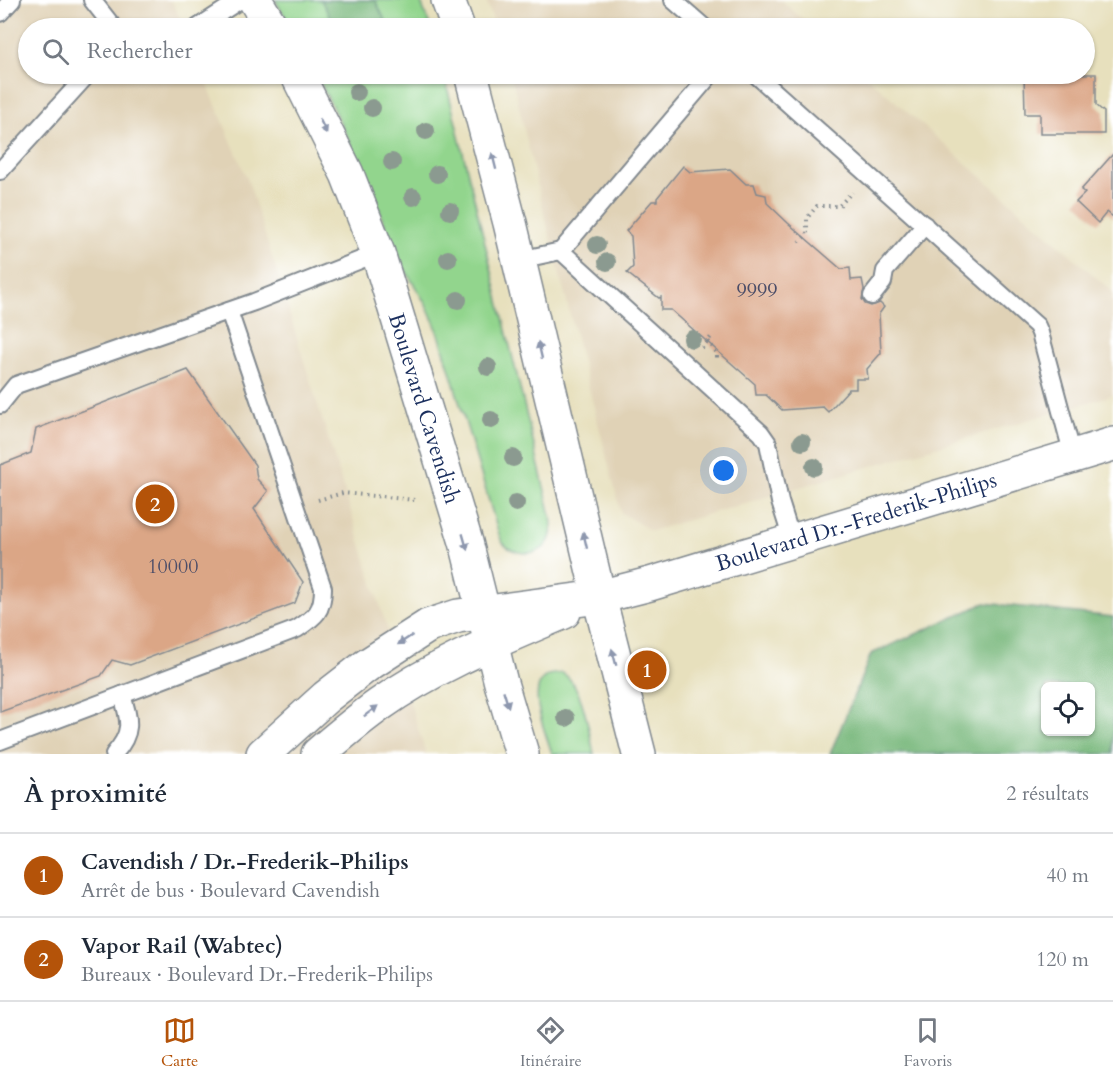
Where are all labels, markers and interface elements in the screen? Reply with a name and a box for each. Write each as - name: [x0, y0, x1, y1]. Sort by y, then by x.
- search box: [18, 18, 1095, 84]
- icon: search: [39, 35, 72, 68]
- text: Rechercher: [87, 36, 192, 66]
- one-way arrow: [319, 117, 328, 134]
- one-way arrow: [489, 151, 499, 170]
- house number: 9999: [737, 277, 777, 304]
- street label: Boulevard Cavendish: [381, 309, 467, 507]
- one-way arrow: [535, 341, 545, 359]
- your location: [709, 456, 738, 485]
- street label: Boulevard Dr.-Frederik-Philips: [712, 465, 1000, 579]
- pin: 2: [136, 482, 174, 526]
- one-way arrow: [580, 531, 590, 549]
- one-way arrow: [461, 533, 471, 551]
- house number: 10000: [147, 553, 199, 580]
- one-way arrow: [397, 634, 413, 645]
- one-way arrow: [609, 647, 618, 665]
- pin: 1: [628, 648, 666, 692]
- map controls: [1041, 682, 1095, 736]
- button: locate: [1041, 682, 1095, 736]
- one-way arrow: [502, 690, 511, 708]
- one-way arrow: [364, 705, 379, 717]
- text: À proximité: [24, 776, 167, 811]
- text: 2 résultats: [1006, 780, 1089, 807]
- text: Cavendish / Dr.-Frederik-Philips: [81, 847, 409, 877]
- text: 1: [38, 862, 49, 889]
- text: 40 m: [1046, 862, 1089, 889]
- text: Arrêt de bus · Boulevard Cavendish: [81, 877, 380, 904]
- text: Vapor Rail (Wabtec): [81, 931, 283, 961]
- text: 2: [38, 946, 49, 973]
- text: 120 m: [1036, 946, 1089, 973]
- text: Bureaux · Boulevard Dr.-Frederik-Philips: [81, 961, 433, 988]
- tab: Carte: [161, 1014, 198, 1072]
- tab: Itinéraire: [520, 1014, 582, 1072]
- tab: Favoris: [904, 1014, 952, 1072]

